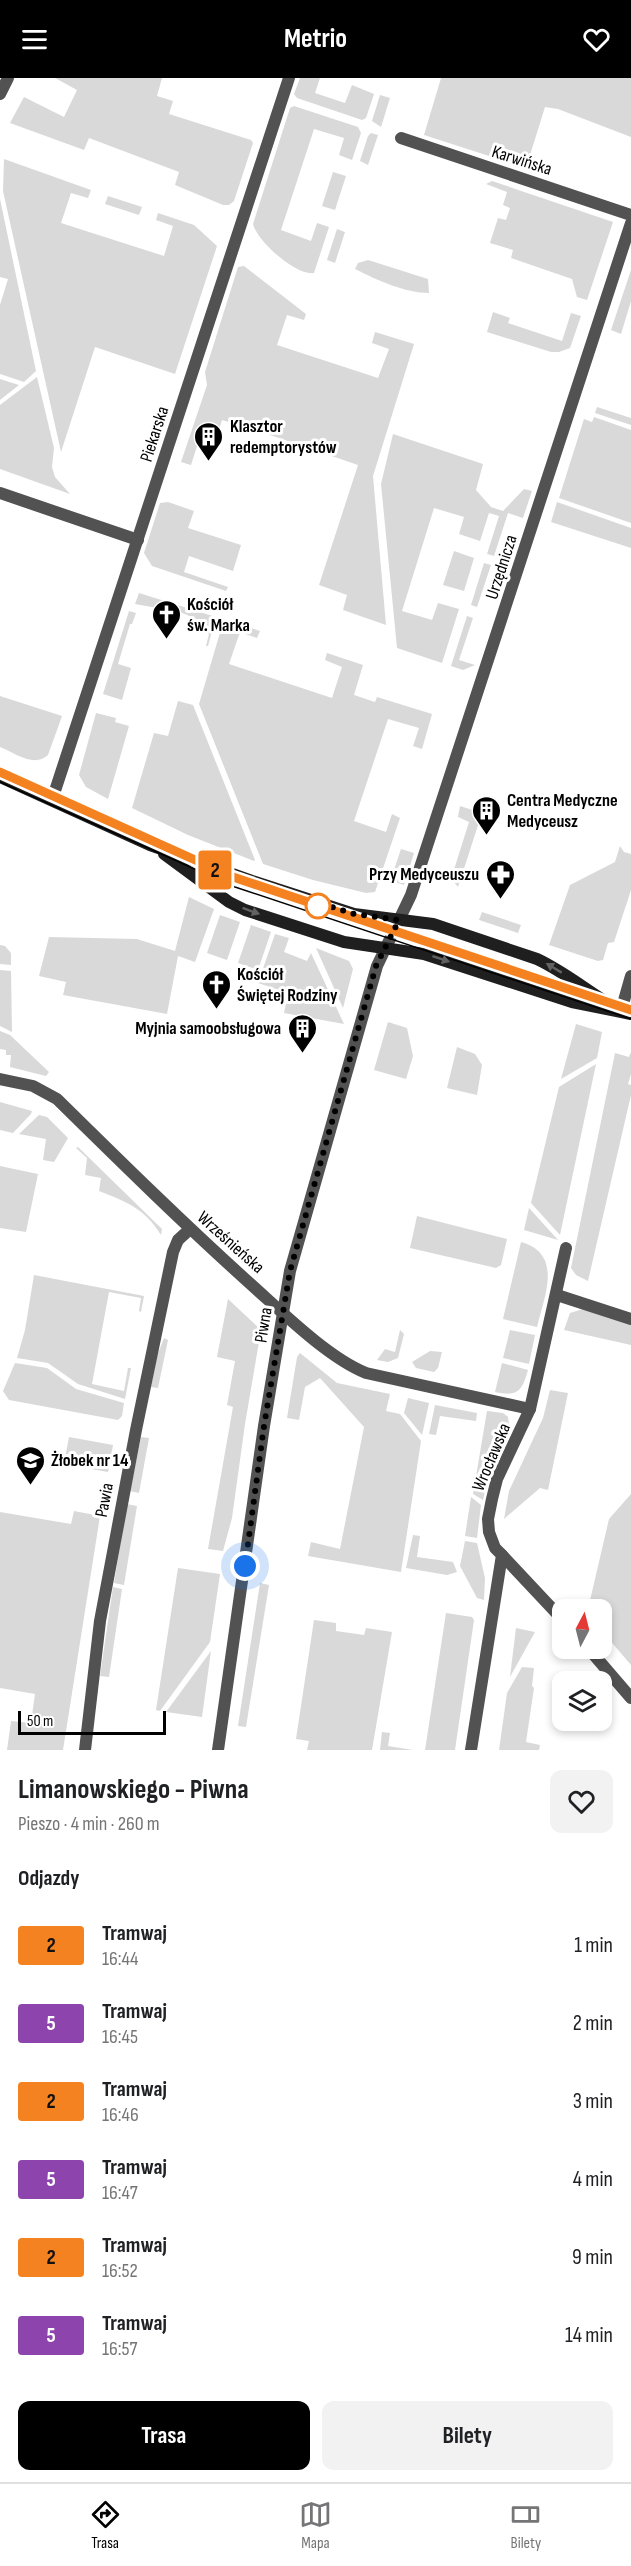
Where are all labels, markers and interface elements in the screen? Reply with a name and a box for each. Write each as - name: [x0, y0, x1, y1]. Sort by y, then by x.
- icon: menu: [18, 23, 51, 56]
- text: Metrio: [284, 23, 347, 55]
- icon: heart: [580, 23, 613, 56]
- street label: Karwińska: [489, 141, 555, 180]
- street label: Piekarska: [136, 404, 173, 465]
- place label: Klasztor redemptorystów: [230, 416, 337, 458]
- building icon: Klasztor redemptorystów: [193, 420, 225, 462]
- street label: Urzędnicza: [481, 532, 522, 602]
- place label: Kościół św. Marka: [187, 594, 250, 636]
- church icon: Kościół św. Marka: [150, 598, 182, 640]
- place label: Centra Medyczne Medyceusz: [507, 790, 618, 832]
- building icon: Centra Medyczne Medyceusz: [470, 794, 502, 836]
- line badge: 2: [196, 850, 234, 890]
- text: 2: [210, 858, 220, 883]
- pharmacy icon: Przy Medyceuszu: [484, 858, 516, 900]
- place label: Przy Medyceuszu: [369, 864, 479, 885]
- unlabelled marker: [305, 893, 331, 919]
- one-way arrow: [243, 907, 261, 917]
- one-way arrow: [433, 955, 451, 965]
- one-way arrow: [546, 963, 562, 974]
- place label: Kościół Świętej Rodziny: [237, 964, 338, 1006]
- church icon: Kościół Świętej Rodziny: [200, 968, 232, 1010]
- building icon: Myjnia samoobsługowa: [286, 1012, 318, 1054]
- place label: Myjnia samoobsługowa: [135, 1018, 281, 1039]
- street label: Wrześnieńska: [193, 1207, 269, 1278]
- street label: Piwna: [250, 1306, 277, 1344]
- street label: Wrocławska: [468, 1420, 515, 1494]
- school or university icon: Żłobek nr 14: [14, 1444, 46, 1486]
- place label: Żłobek nr 14: [51, 1450, 129, 1471]
- street label: Pawia: [91, 1481, 118, 1519]
- your location: [230, 1551, 260, 1581]
- north arrow: [552, 1599, 612, 1659]
- map controls: [552, 1599, 612, 1731]
- button: layers: [552, 1671, 612, 1731]
- scale bar: [18, 1708, 166, 1736]
- text: 50 m: [27, 1712, 53, 1731]
- button: heart: [550, 1770, 613, 1833]
- text: Limanowskiego - Piwna: [18, 1773, 249, 1806]
- text: Pieszo · 4 min · 260 m: [18, 1812, 160, 1836]
- text: Odjazdy: [18, 1865, 79, 1892]
- text: Tramwaj: [102, 1920, 167, 1947]
- text: 1 min: [574, 1932, 613, 1959]
- text: 2: [46, 1933, 56, 1958]
- text: 16:44: [102, 1947, 138, 1971]
- text: Tramwaj: [102, 1998, 167, 2025]
- text: 2 min: [573, 2010, 613, 2037]
- text: 5: [46, 2011, 56, 2036]
- text: 16:45: [102, 2025, 138, 2049]
- text: Tramwaj: [102, 2076, 167, 2103]
- text: 3 min: [573, 2088, 613, 2115]
- text: 2: [46, 2089, 56, 2114]
- text: 16:46: [102, 2103, 139, 2127]
- text: Tramwaj: [102, 2154, 167, 2181]
- text: 4 min: [573, 2166, 613, 2193]
- text: 5: [46, 2167, 56, 2192]
- text: 16:47: [102, 2181, 138, 2205]
- text: Tramwaj: [102, 2232, 167, 2259]
- text: 9 min: [572, 2244, 613, 2271]
- text: 2: [46, 2245, 56, 2270]
- text: 16:52: [102, 2259, 138, 2283]
- text: Tramwaj: [102, 2310, 167, 2337]
- text: 14 min: [565, 2322, 613, 2349]
- text: 5: [46, 2323, 56, 2348]
- text: 16:57: [102, 2337, 137, 2361]
- button: Trasa: [18, 2401, 310, 2470]
- button: Bilety: [322, 2401, 613, 2470]
- tab: Trasa: [89, 2498, 122, 2553]
- tab: Mapa: [299, 2498, 332, 2553]
- tab: Bilety: [509, 2498, 542, 2553]

